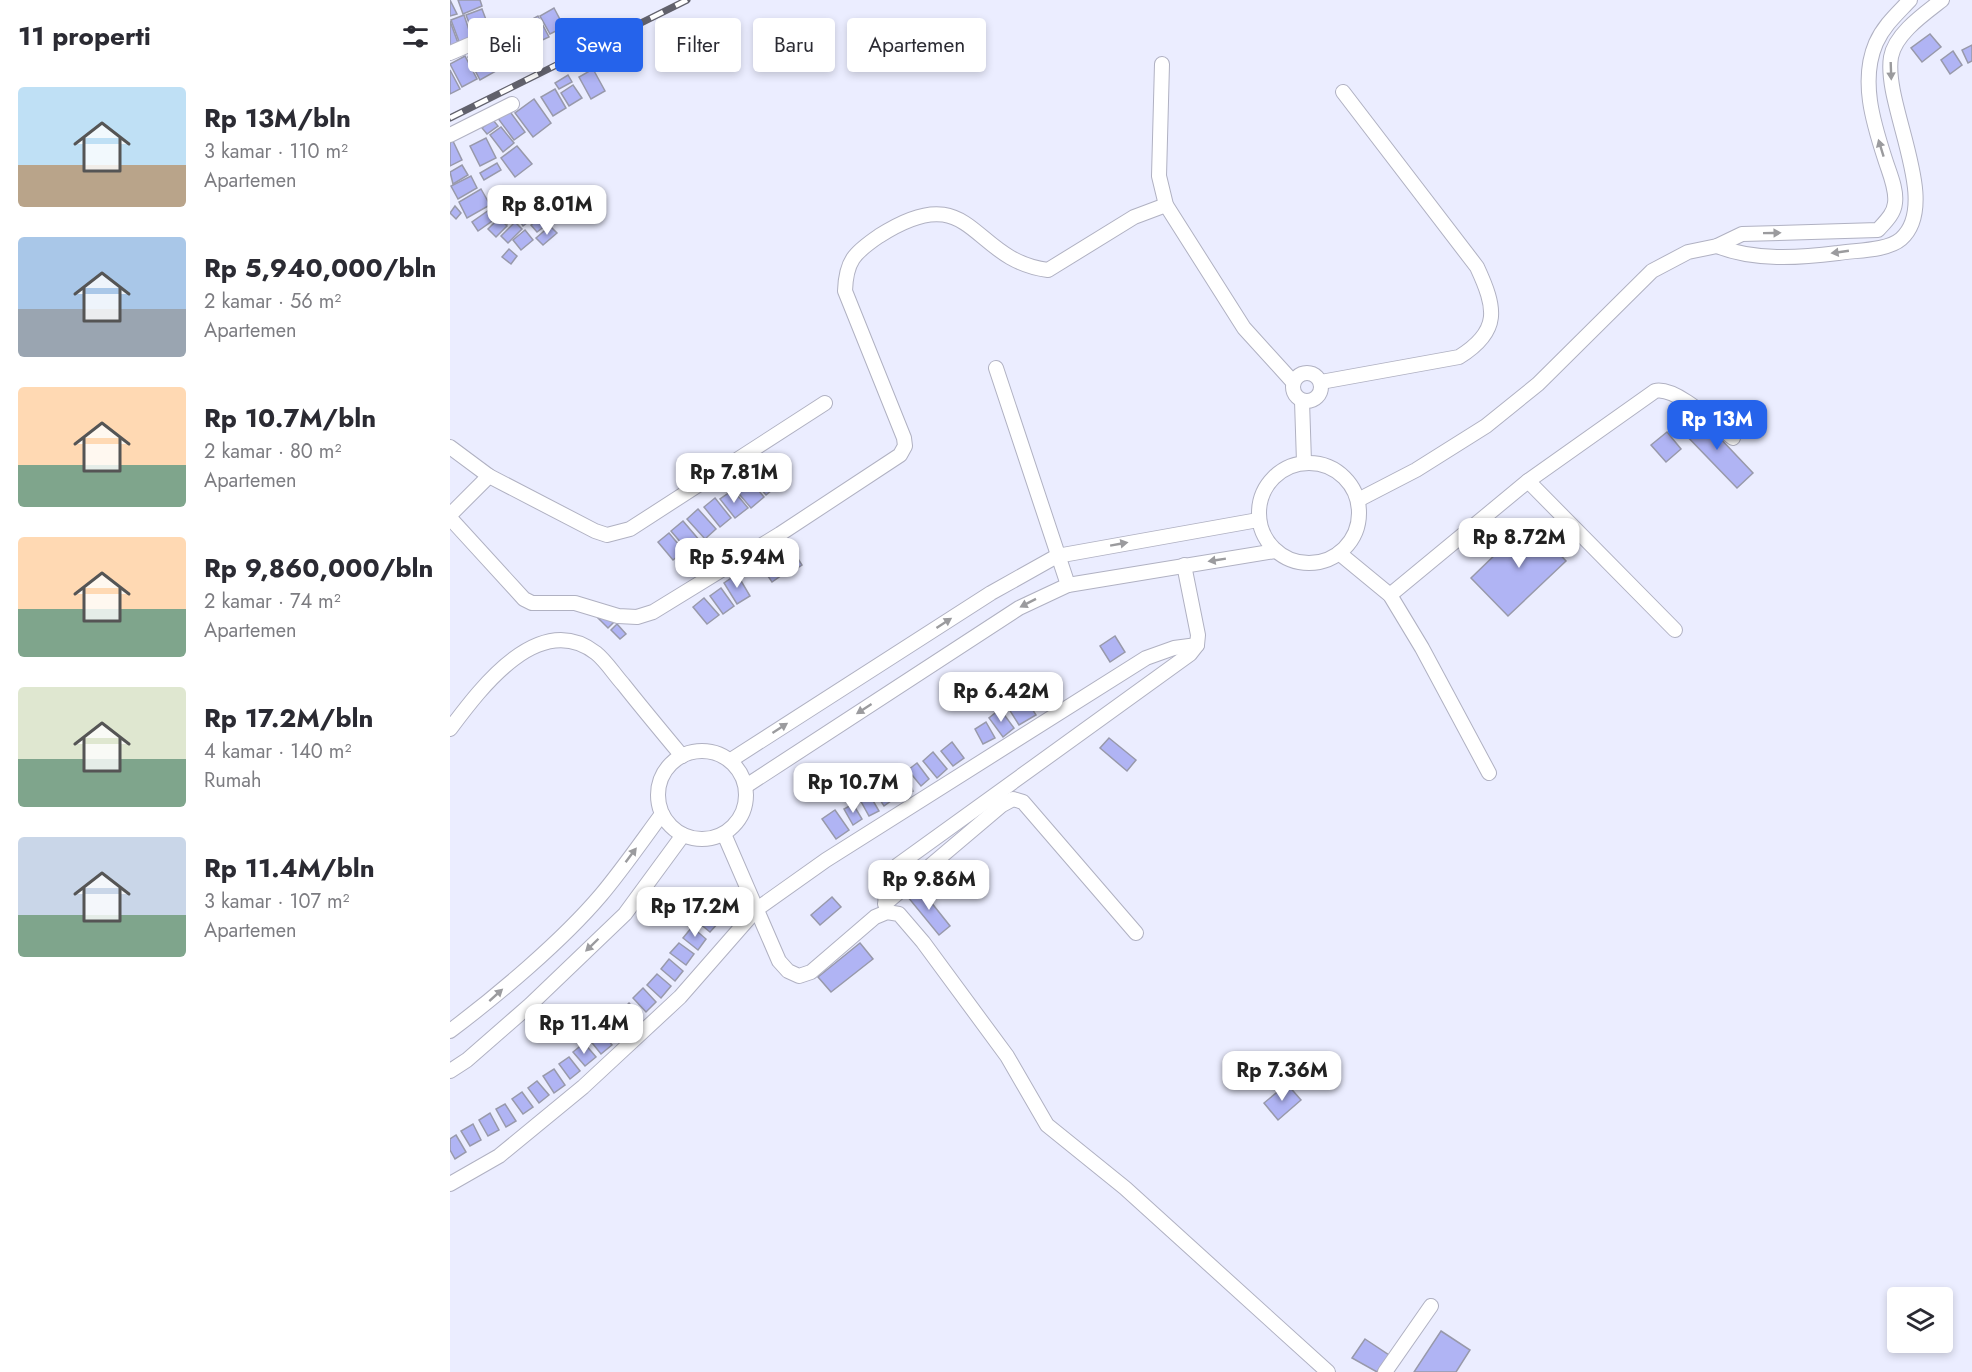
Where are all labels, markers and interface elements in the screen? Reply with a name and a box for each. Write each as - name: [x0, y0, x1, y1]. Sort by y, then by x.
- text: 11 properti: [18, 17, 151, 55]
- chip: Beli: [468, 18, 543, 72]
- chip: Sewa: [555, 18, 643, 72]
- chip: Filter: [655, 18, 741, 72]
- chip: Baru: [753, 18, 835, 72]
- chip: Apartemen: [847, 18, 986, 72]
- icon: filters: [399, 20, 432, 53]
- one-way arrow: [1887, 62, 1896, 81]
- text: Rp 13M/bln: [204, 99, 351, 137]
- icon: home: [66, 111, 138, 183]
- text: 3 kamar · 110 m²: [204, 137, 348, 166]
- one-way arrow: [1876, 139, 1885, 157]
- text: Apartemen: [204, 166, 297, 195]
- pin: Rp 8.01M: [485, 185, 609, 236]
- text: Rp 8.01M: [501, 190, 593, 219]
- one-way arrow: [1763, 229, 1782, 238]
- one-way arrow: [1831, 248, 1850, 257]
- text: Rp 5,940,000/bln: [204, 249, 437, 287]
- icon: home: [66, 261, 138, 333]
- text: 2 kamar · 56 m²: [204, 287, 341, 316]
- text: Apartemen: [204, 316, 297, 345]
- text: Rp 10.7M/bln: [204, 399, 376, 437]
- pin: Rp 13M: [1668, 400, 1766, 451]
- text: Rp 13M: [1681, 405, 1753, 434]
- icon: home: [66, 411, 138, 483]
- text: 2 kamar · 80 m²: [204, 437, 341, 466]
- pin: Rp 7.81M: [672, 453, 796, 504]
- text: Rp 7.81M: [690, 458, 778, 487]
- text: Apartemen: [204, 466, 297, 495]
- pin: Rp 8.72M: [1457, 518, 1581, 569]
- text: Rp 8.72M: [1473, 523, 1565, 552]
- pin: Rp 5.94M: [675, 538, 799, 589]
- one-way arrow: [1110, 540, 1129, 549]
- text: Rp 5.94M: [689, 543, 785, 572]
- text: Rp 9,860,000/bln: [204, 549, 433, 587]
- one-way arrow: [1207, 555, 1226, 564]
- icon: home: [66, 561, 138, 633]
- text: 2 kamar · 74 m²: [204, 587, 341, 616]
- one-way arrow: [1019, 598, 1037, 608]
- text: Apartemen: [204, 616, 297, 645]
- one-way arrow: [936, 618, 952, 629]
- pin: Rp 6.42M: [939, 672, 1063, 723]
- text: Rp 6.42M: [953, 677, 1049, 706]
- text: Rp 17.2M/bln: [204, 699, 373, 737]
- one-way arrow: [856, 703, 872, 714]
- icon: home: [66, 711, 138, 783]
- one-way arrow: [772, 723, 788, 734]
- text: 4 kamar · 140 m²: [204, 737, 351, 766]
- pin: Rp 10.7M: [791, 763, 915, 814]
- text: Rumah: [204, 766, 261, 795]
- text: Rp 10.7M: [807, 768, 899, 797]
- one-way arrow: [625, 848, 637, 864]
- text: Rp 11.4M/bln: [204, 849, 375, 887]
- pin: Rp 9.86M: [867, 860, 991, 911]
- icon: home: [66, 861, 138, 933]
- text: Rp 9.86M: [882, 865, 976, 894]
- text: 3 kamar · 107 m²: [204, 887, 349, 916]
- pin: Rp 17.2M: [633, 887, 757, 938]
- text: Rp 17.2M: [651, 892, 739, 921]
- text: Apartemen: [204, 916, 297, 945]
- one-way arrow: [586, 937, 600, 951]
- one-way arrow: [488, 988, 503, 1002]
- pin: Rp 11.4M: [522, 1004, 646, 1055]
- text: Rp 11.4M: [539, 1009, 629, 1038]
- pin: Rp 7.36M: [1220, 1051, 1344, 1102]
- text: Rp 7.36M: [1236, 1056, 1328, 1085]
- map controls: [1887, 1287, 1953, 1353]
- button: layers: [1887, 1287, 1953, 1353]

